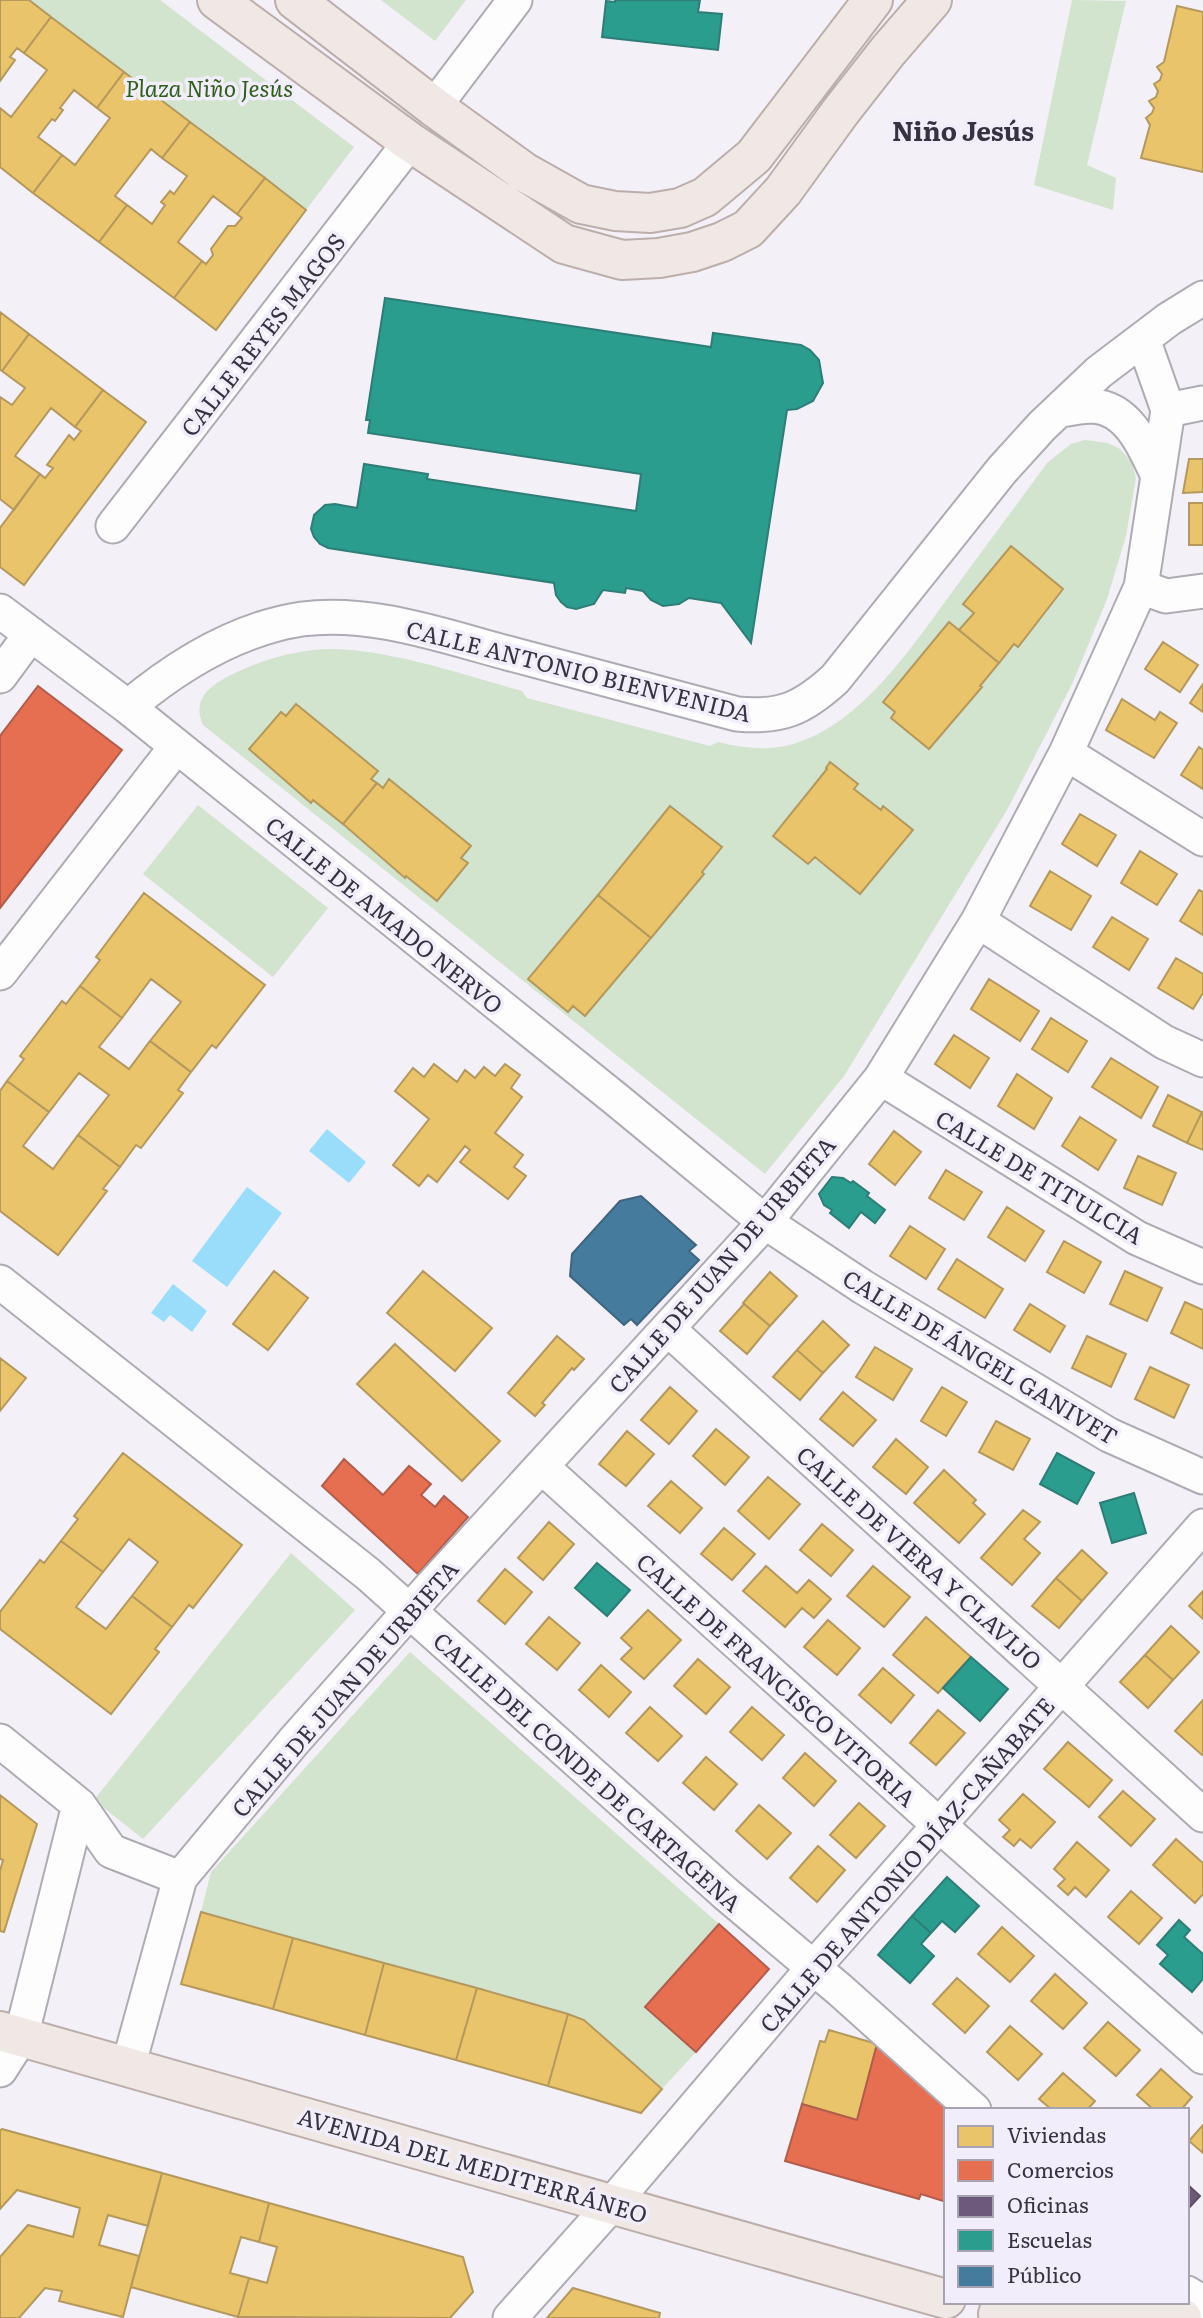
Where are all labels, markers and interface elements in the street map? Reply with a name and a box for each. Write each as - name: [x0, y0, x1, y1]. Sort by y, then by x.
- park label: Plaza Niño Jesús: [125, 70, 293, 104]
- district label: Niño Jesús: [892, 110, 1034, 149]
- street label: CALLE REYES MAGOS: [172, 225, 352, 443]
- street label: CALLE ANTONIO BIENVENIDA: [403, 611, 755, 729]
- street label: CALLE DE AMADO NERVO: [259, 807, 511, 1021]
- street label: CALLE DE TITULCIA: [930, 1100, 1150, 1252]
- street label: CALLE DE JUAN DE URBIETA: [600, 1128, 842, 1400]
- street label: CALLE DE ÁNGEL GANIVET: [837, 1260, 1125, 1452]
- street label: CALLE DE VIERA Y CLAVIJO: [790, 1437, 1050, 1677]
- street label: CALLE DE FRANCISCO VITORIA: [630, 1544, 924, 1814]
- street label: CALLE DE JUAN DE URBIETA: [223, 1552, 465, 1824]
- street label: CALLE DEL CONDE DE CARTAGENA: [426, 1623, 750, 1919]
- street label: CALLE DE ANTONIO DÍAZ-CAÑABATE: [751, 1689, 1061, 2039]
- street label: AVENIDA DEL MEDITERRÁNEO: [294, 2098, 652, 2230]
- legend: [944, 2108, 1189, 2304]
- text: Viviendas: [1007, 2118, 1106, 2149]
- text: Comercios: [1007, 2153, 1113, 2184]
- text: Oficinas: [1007, 2188, 1088, 2219]
- text: Escuelas: [1007, 2223, 1092, 2254]
- text: Público: [1007, 2258, 1082, 2289]

